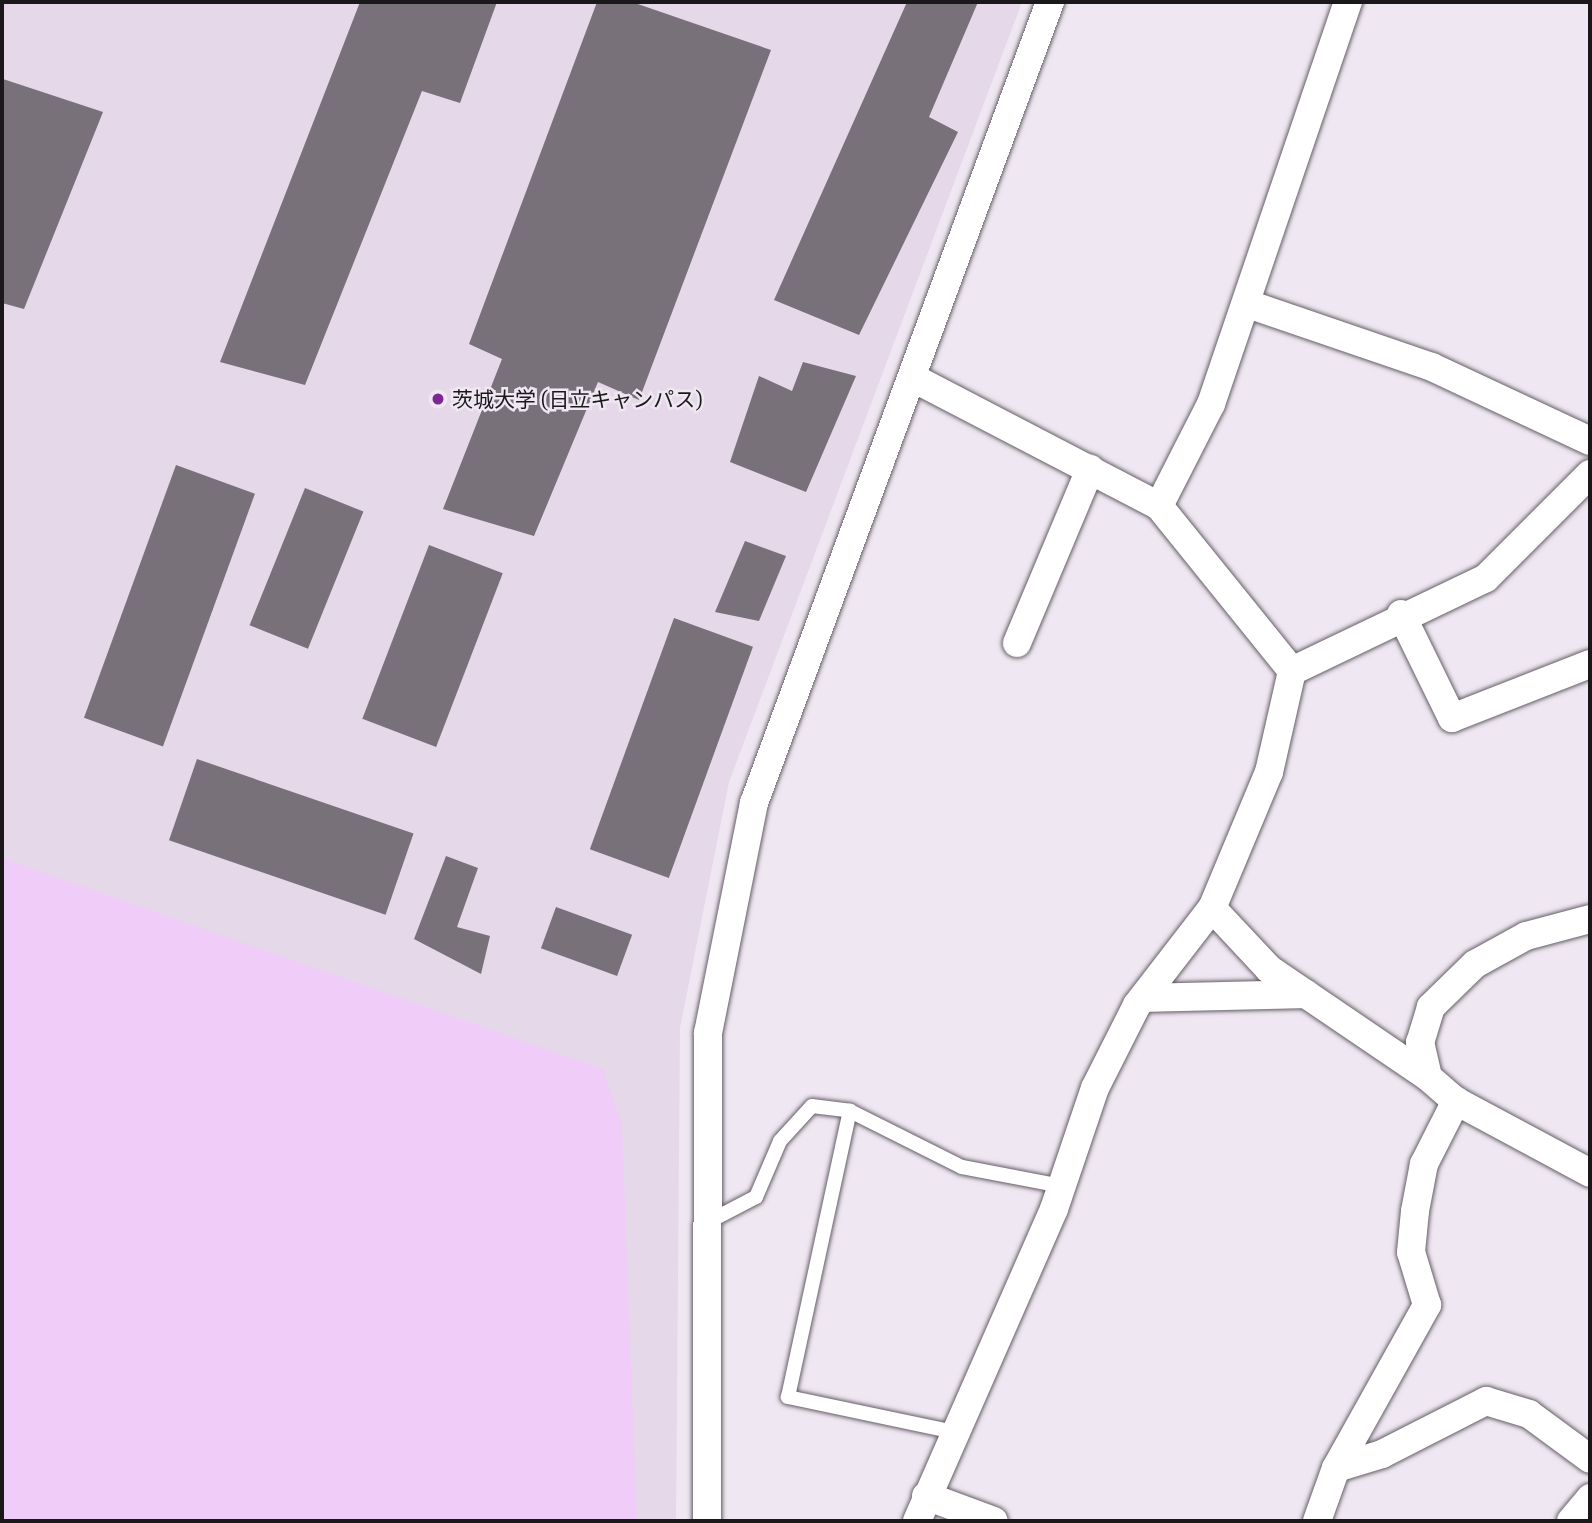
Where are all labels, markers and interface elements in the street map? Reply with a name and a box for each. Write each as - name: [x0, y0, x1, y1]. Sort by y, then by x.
- place label: 茨城大学 (日立キャンパス): [452, 386, 703, 412]
- marker: 茨城大学 (日立キャンパス): [430, 391, 446, 407]

